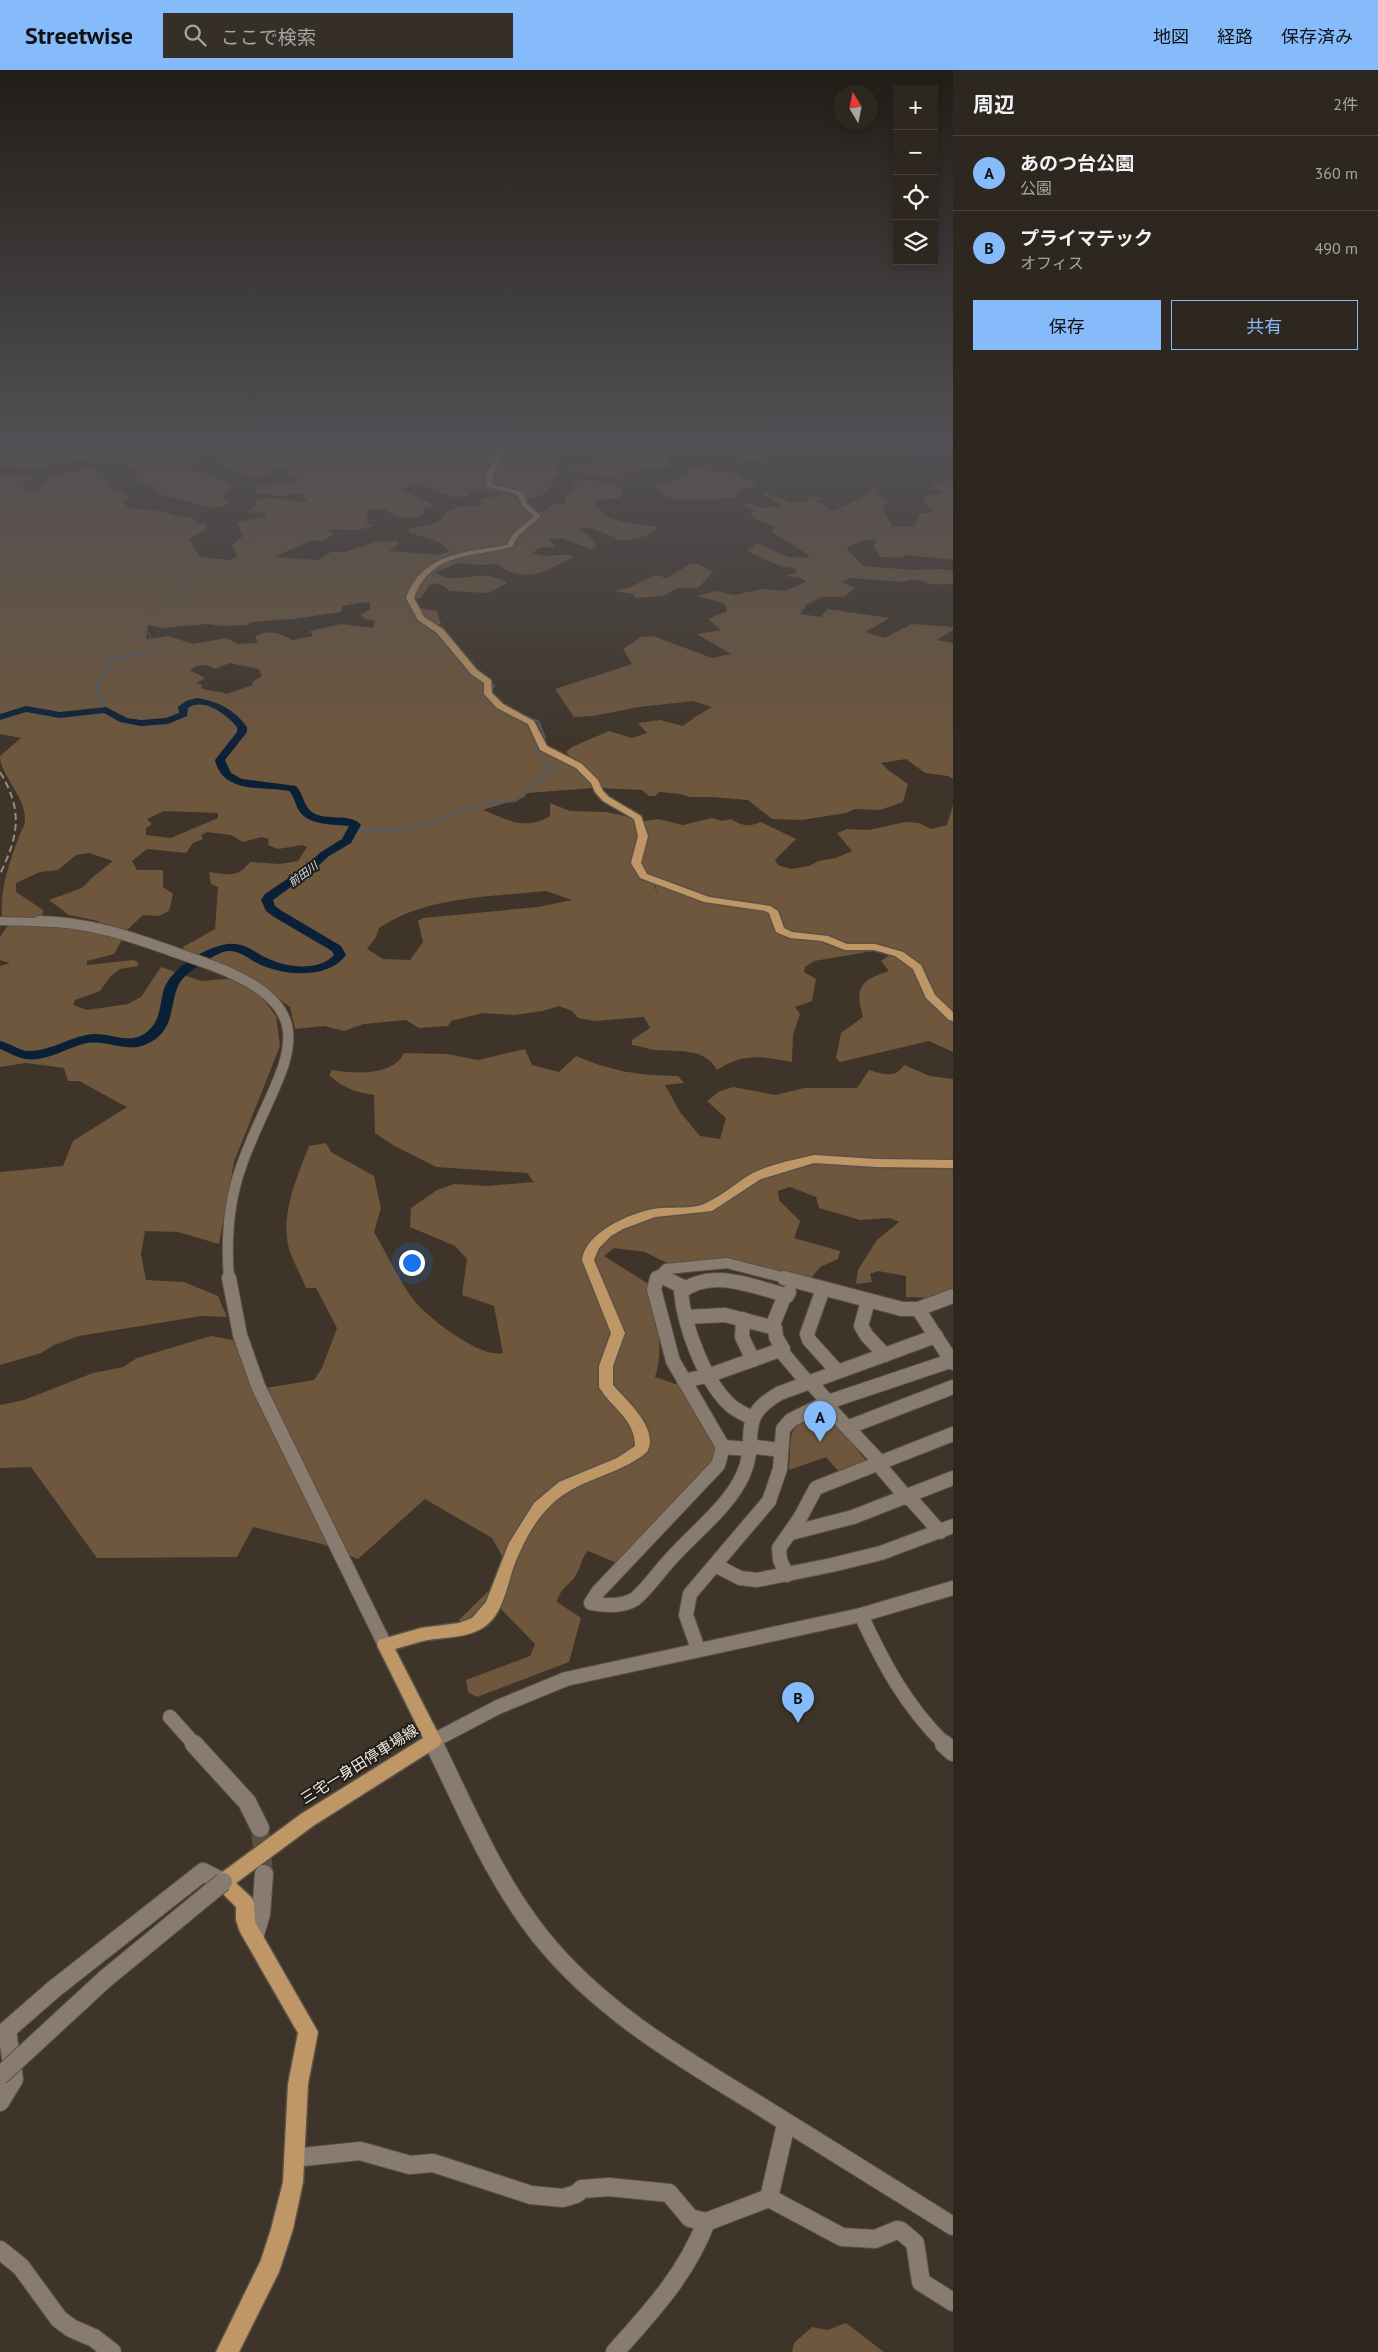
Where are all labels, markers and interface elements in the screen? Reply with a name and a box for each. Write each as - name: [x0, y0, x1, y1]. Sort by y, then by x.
- search box: [163, 13, 513, 58]
- text: Streetwise: [25, 20, 133, 51]
- icon: search: [181, 21, 209, 49]
- text: ここで検索: [221, 25, 316, 49]
- text: 地図: [1153, 25, 1189, 48]
- text: 経路: [1217, 25, 1253, 48]
- text: 保存済み: [1281, 25, 1353, 48]
- north arrow: [833, 85, 878, 130]
- map controls: [893, 85, 938, 265]
- button: +: [893, 85, 938, 130]
- text: 周辺: [973, 91, 1015, 118]
- text: 2件: [1333, 94, 1358, 114]
- button: −: [893, 130, 938, 175]
- text: あのつ台公園: [1020, 151, 1134, 175]
- text: A: [984, 163, 994, 183]
- text: 360 m: [1315, 163, 1358, 183]
- button: locate: [893, 175, 938, 220]
- text: 公園: [1020, 178, 1052, 198]
- button: layers: [893, 220, 938, 265]
- text: プライマテック: [1020, 226, 1153, 250]
- text: B: [984, 238, 994, 258]
- text: 490 m: [1315, 238, 1358, 258]
- text: オフィス: [1020, 253, 1084, 273]
- button: 保存: [973, 300, 1161, 350]
- button: 共有: [1171, 300, 1358, 350]
- water label: 前田川: [286, 858, 321, 889]
- your location: [399, 1250, 425, 1276]
- pin: A: [804, 1401, 836, 1442]
- pin: B: [782, 1682, 814, 1723]
- street label: 三宅一身田停車場線: [297, 1720, 421, 1808]

